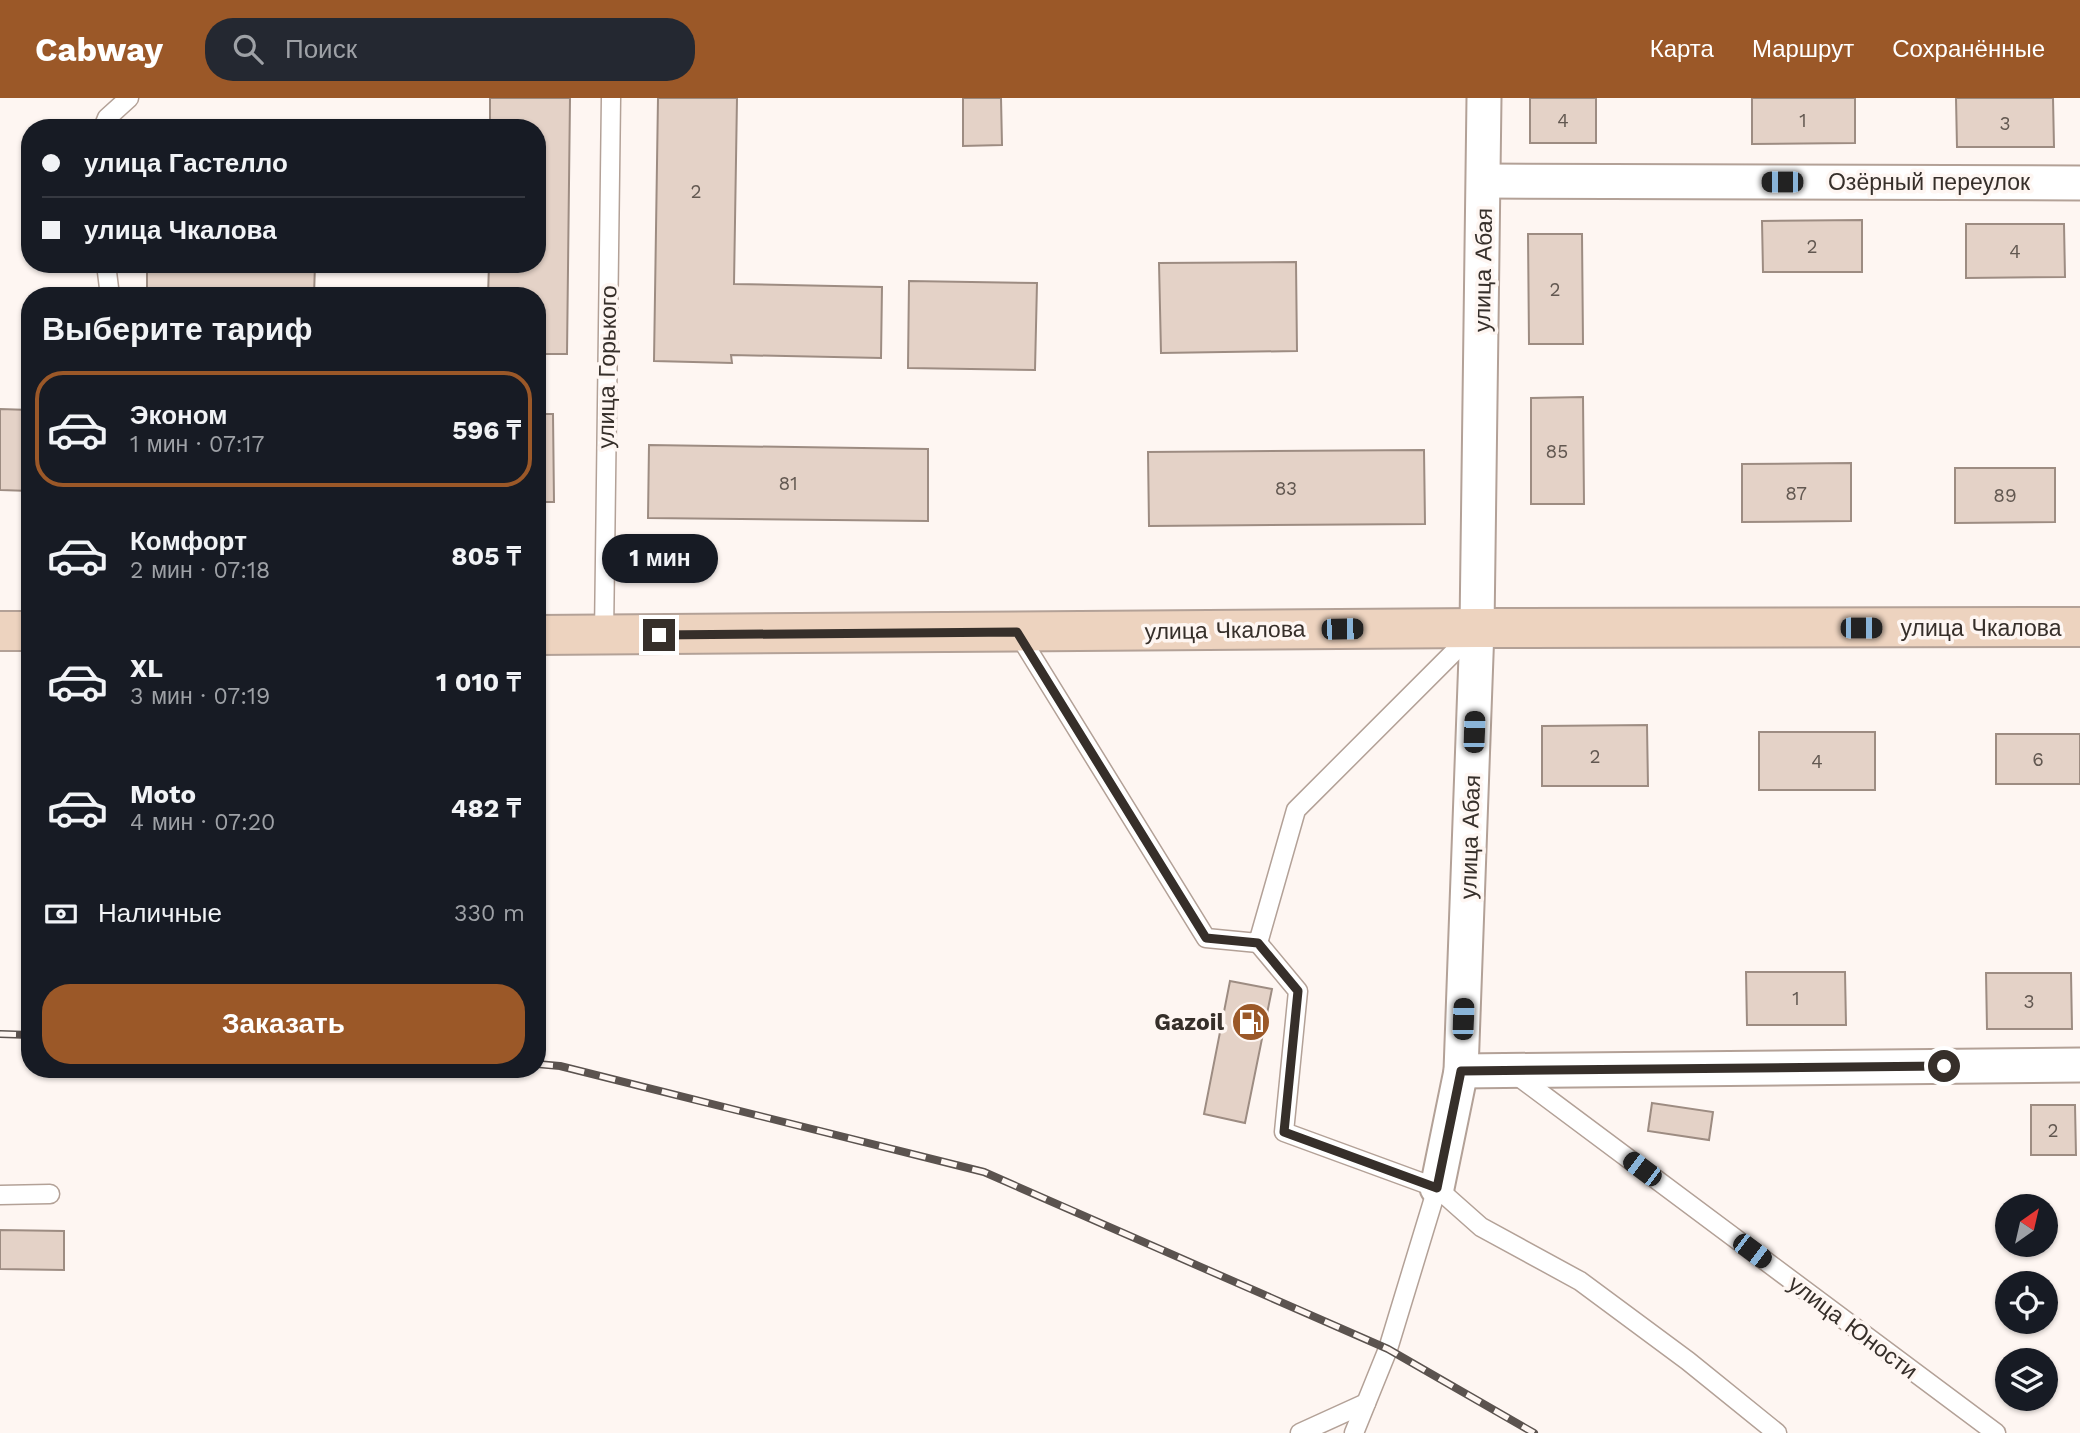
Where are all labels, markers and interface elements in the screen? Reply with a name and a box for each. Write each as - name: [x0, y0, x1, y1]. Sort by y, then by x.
- search box: [205, 18, 695, 81]
- text: Cabway: [35, 30, 163, 69]
- icon: search: [229, 30, 267, 68]
- text: Поиск: [285, 34, 357, 64]
- text: Карта: [1650, 35, 1714, 63]
- text: Маршрут: [1752, 35, 1854, 63]
- text: Сохранённые: [1892, 35, 2045, 63]
- house number: 4: [1557, 109, 1569, 132]
- house number: 1: [1799, 109, 1807, 132]
- house number: 3: [1999, 112, 2011, 135]
- text: улица Гастелло: [84, 148, 288, 178]
- street label: Озёрный переулок: [1828, 169, 2031, 196]
- car: [1762, 172, 1804, 193]
- house number: 2: [690, 180, 702, 203]
- street label: улица Абая: [1469, 208, 1498, 332]
- text: улица Чкалова: [84, 215, 277, 245]
- house number: 2: [1806, 235, 1818, 258]
- house number: 4: [2009, 240, 2021, 263]
- house number: 2: [1549, 278, 1561, 301]
- street label: улица Горького: [593, 285, 622, 449]
- text: Выберите тариф: [42, 310, 313, 348]
- icon: car: [46, 398, 109, 461]
- text: Эконом: [130, 400, 228, 430]
- text: 596 ₸: [452, 415, 521, 445]
- text: 1 мин · 07:17: [130, 431, 265, 458]
- house number: 85: [1546, 440, 1568, 463]
- house number: 81: [778, 472, 798, 495]
- house number: 83: [1275, 477, 1297, 500]
- house number: 87: [1785, 482, 1807, 505]
- house number: 89: [1993, 484, 2017, 507]
- icon: car: [46, 524, 109, 587]
- text: Комфорт: [130, 526, 247, 556]
- callout: 1 мин: [601, 533, 717, 582]
- text: 805 ₸: [451, 541, 521, 571]
- text: 1 мин: [629, 545, 691, 572]
- text: 2 мин · 07:18: [130, 557, 270, 584]
- street label: улица Чкалова: [1901, 615, 2062, 642]
- street label: улица Чкалова: [1144, 616, 1306, 645]
- car: [1321, 618, 1364, 640]
- car: [1841, 618, 1883, 639]
- route end: [643, 619, 675, 651]
- icon: car: [46, 650, 109, 713]
- text: XL: [130, 653, 163, 683]
- text: 1 010 ₸: [436, 667, 521, 697]
- text: 3 мин · 07:19: [130, 683, 270, 710]
- car: [1463, 711, 1486, 753]
- house number: 2: [1589, 745, 1601, 768]
- house number: 6: [2032, 748, 2044, 771]
- house number: 4: [1811, 750, 1823, 773]
- street label: улица Абая: [1455, 774, 1486, 900]
- icon: car: [46, 776, 109, 839]
- text: Moto: [130, 779, 196, 809]
- text: 482 ₸: [451, 793, 521, 823]
- text: 4 мин · 07:20: [130, 809, 275, 836]
- icon: cash: [42, 895, 80, 933]
- text: Наличные: [98, 898, 222, 928]
- text: 330 m: [454, 900, 525, 927]
- button: Заказать: [42, 984, 525, 1064]
- house number: 1: [1792, 987, 1800, 1010]
- house number: 3: [2023, 990, 2035, 1013]
- car: [1452, 998, 1475, 1040]
- fuel station icon: Gazoil: [1230, 1001, 1272, 1043]
- place label: Gazoil: [1154, 1009, 1224, 1036]
- route start: [1928, 1050, 1960, 1082]
- house number: 2: [2047, 1119, 2059, 1142]
- car: [1619, 1148, 1666, 1190]
- north arrow: [1995, 1194, 2058, 1256]
- map controls: [1995, 1194, 2058, 1411]
- car: [1729, 1230, 1776, 1272]
- street label: улица Юности: [1783, 1270, 1923, 1385]
- button: locate: [1995, 1271, 2058, 1334]
- button: layers: [1995, 1348, 2058, 1411]

